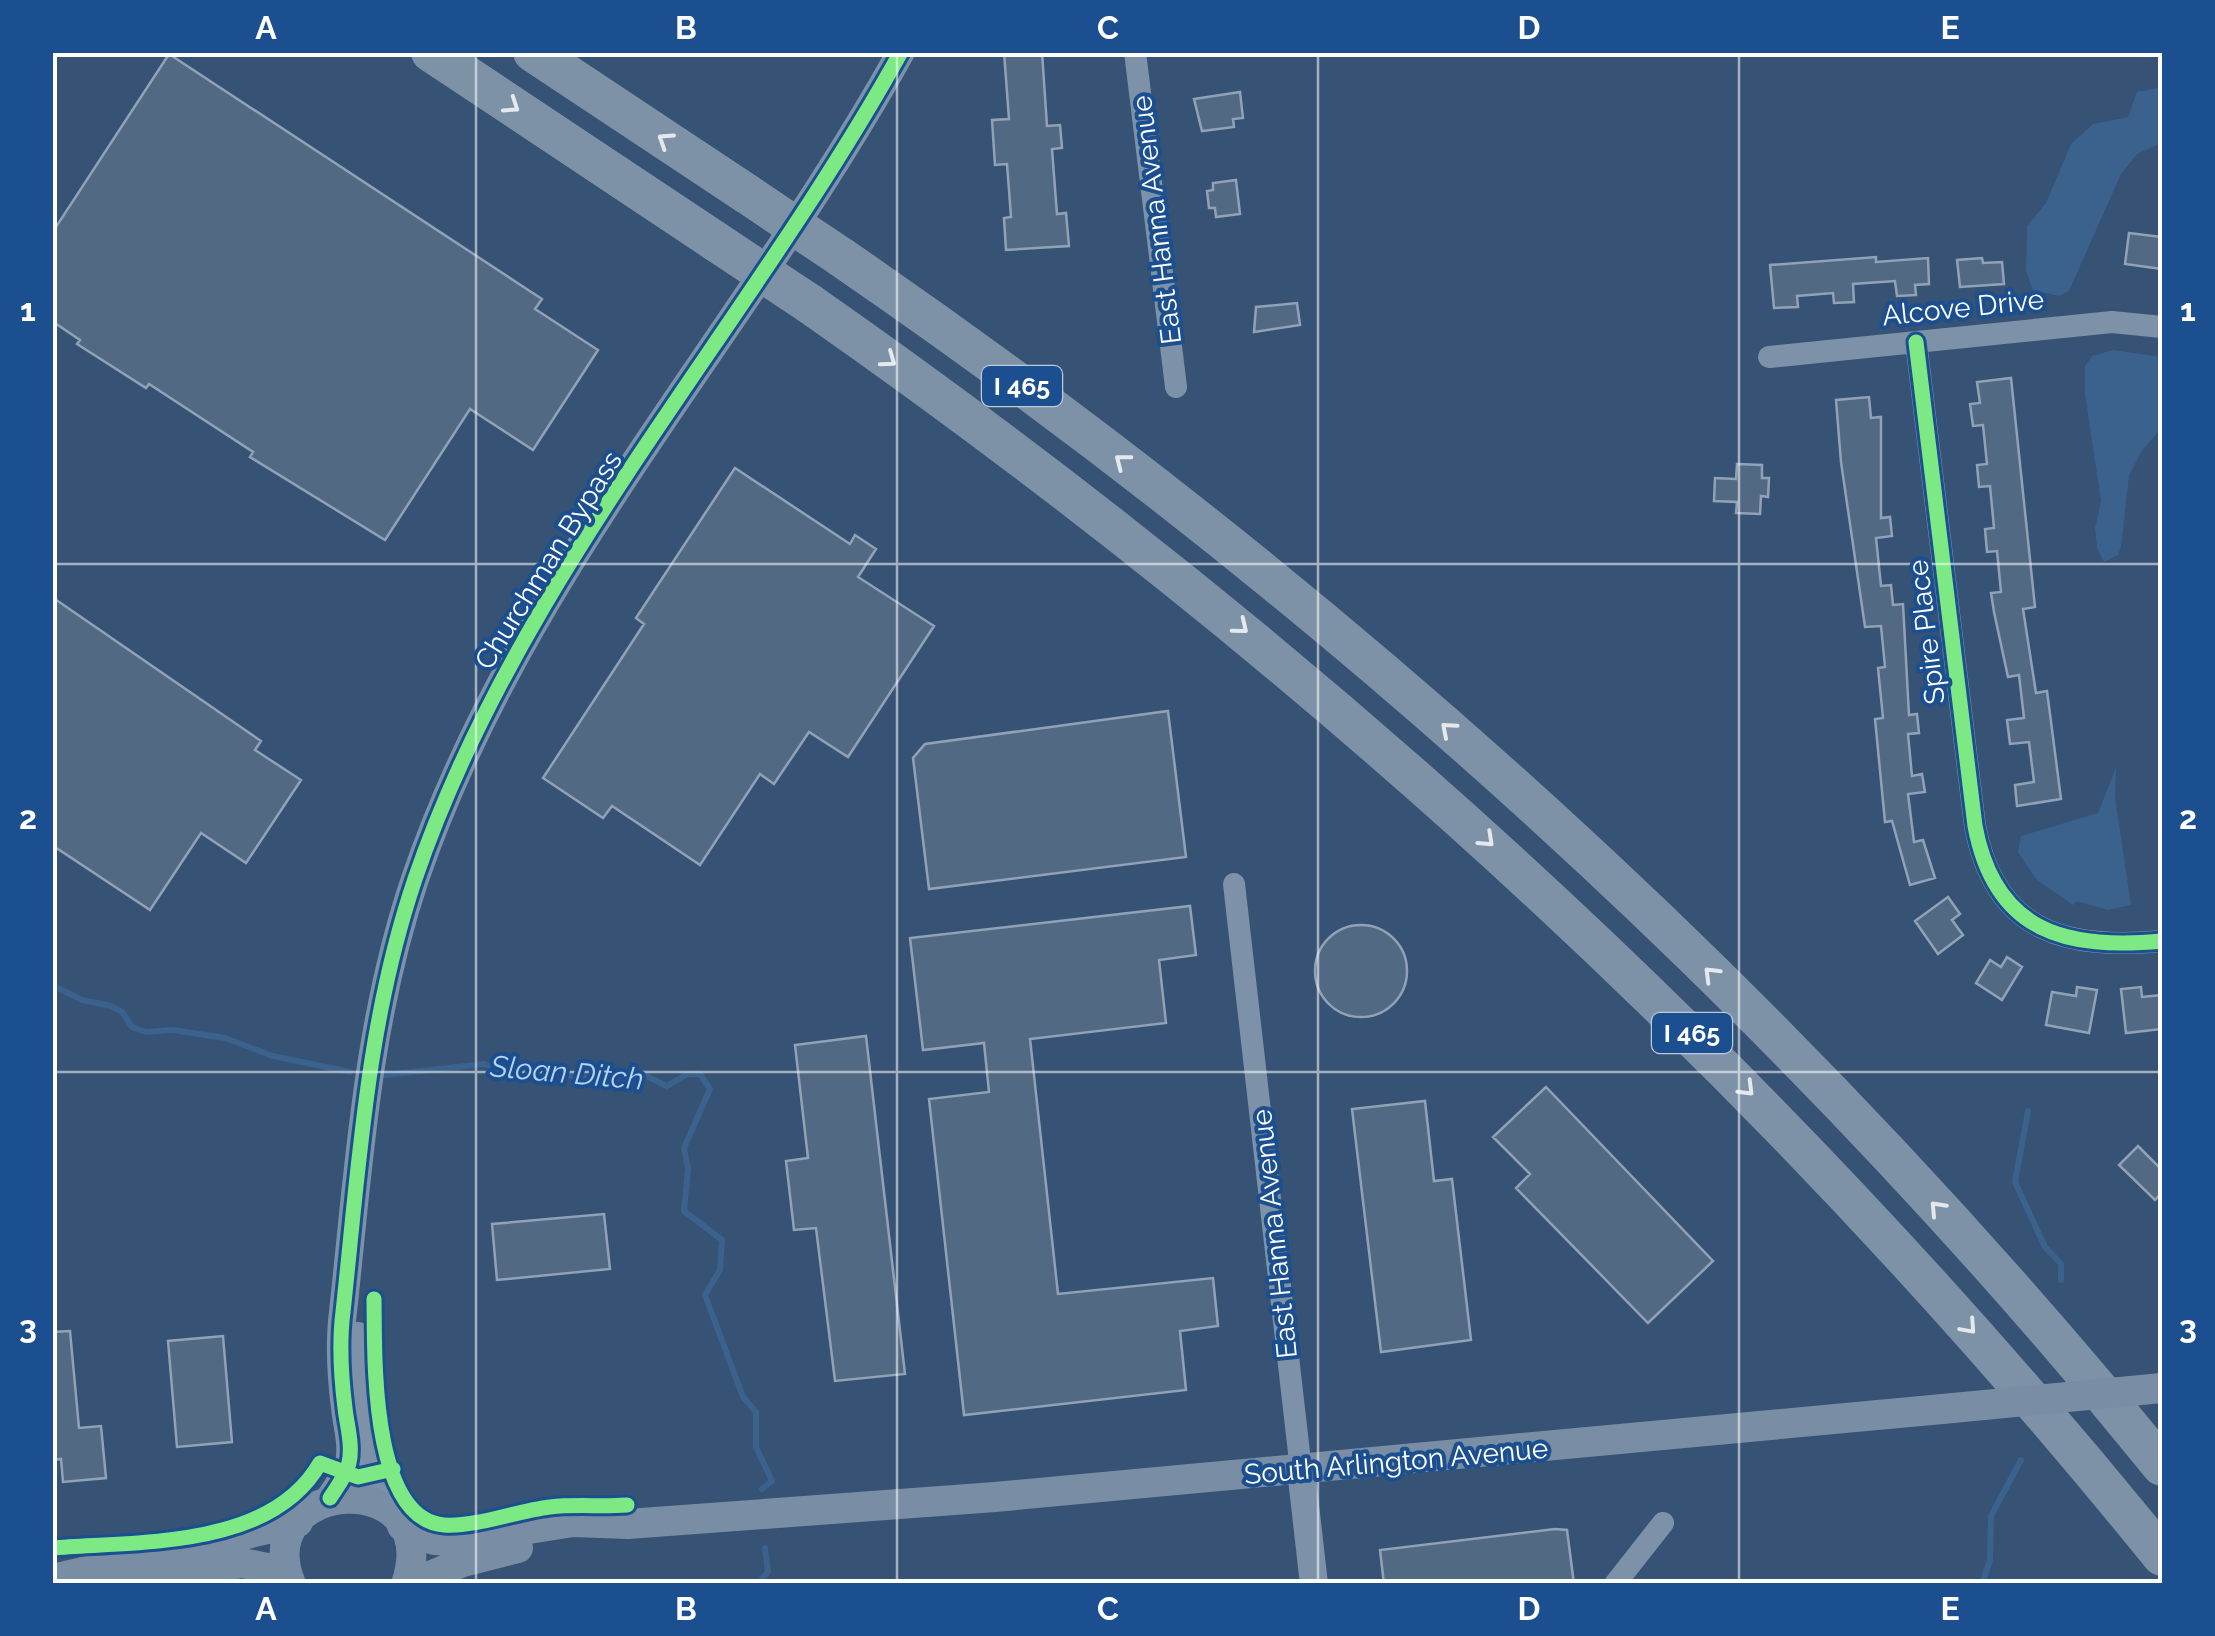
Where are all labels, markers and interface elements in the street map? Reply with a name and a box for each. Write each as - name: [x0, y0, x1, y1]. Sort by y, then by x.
- text: A: [255, 9, 277, 46]
- text: B: [675, 9, 697, 46]
- text: C: [1097, 9, 1119, 46]
- text: D: [1518, 9, 1540, 46]
- text: E: [1940, 9, 1960, 46]
- one-way arrow: [502, 94, 520, 113]
- street label: East Hanna Avenue: [1125, 94, 1188, 346]
- one-way arrow: [658, 133, 676, 152]
- street label: Alcove Drive: [1880, 283, 2046, 332]
- text: 1: [20, 291, 36, 328]
- text: 1: [2180, 291, 2196, 328]
- one-way arrow: [878, 348, 897, 366]
- road number: I 465: [982, 366, 1062, 406]
- street label: Churchman Bypass: [468, 445, 629, 675]
- one-way arrow: [1115, 455, 1133, 473]
- street label: Spire Place: [1901, 558, 1952, 706]
- one-way arrow: [1230, 615, 1248, 633]
- one-way arrow: [1441, 723, 1460, 741]
- text: 2: [19, 799, 37, 836]
- text: 2: [2179, 799, 2197, 836]
- one-way arrow: [1475, 828, 1494, 846]
- one-way arrow: [1705, 968, 1723, 986]
- road number: I 465: [1652, 1013, 1732, 1053]
- water label: Sloan Ditch: [488, 1048, 645, 1097]
- one-way arrow: [1735, 1077, 1753, 1095]
- street label: East Hanna Avenue: [1245, 1108, 1304, 1360]
- one-way arrow: [1931, 1201, 1949, 1220]
- text: 3: [19, 1308, 37, 1345]
- text: 3: [2179, 1308, 2197, 1345]
- one-way arrow: [1957, 1315, 1975, 1334]
- street label: South Arlington Avenue: [1243, 1432, 1549, 1491]
- text: A: [255, 1590, 277, 1627]
- text: B: [675, 1590, 697, 1627]
- text: C: [1097, 1590, 1119, 1627]
- text: D: [1518, 1590, 1540, 1627]
- text: E: [1940, 1590, 1960, 1627]

